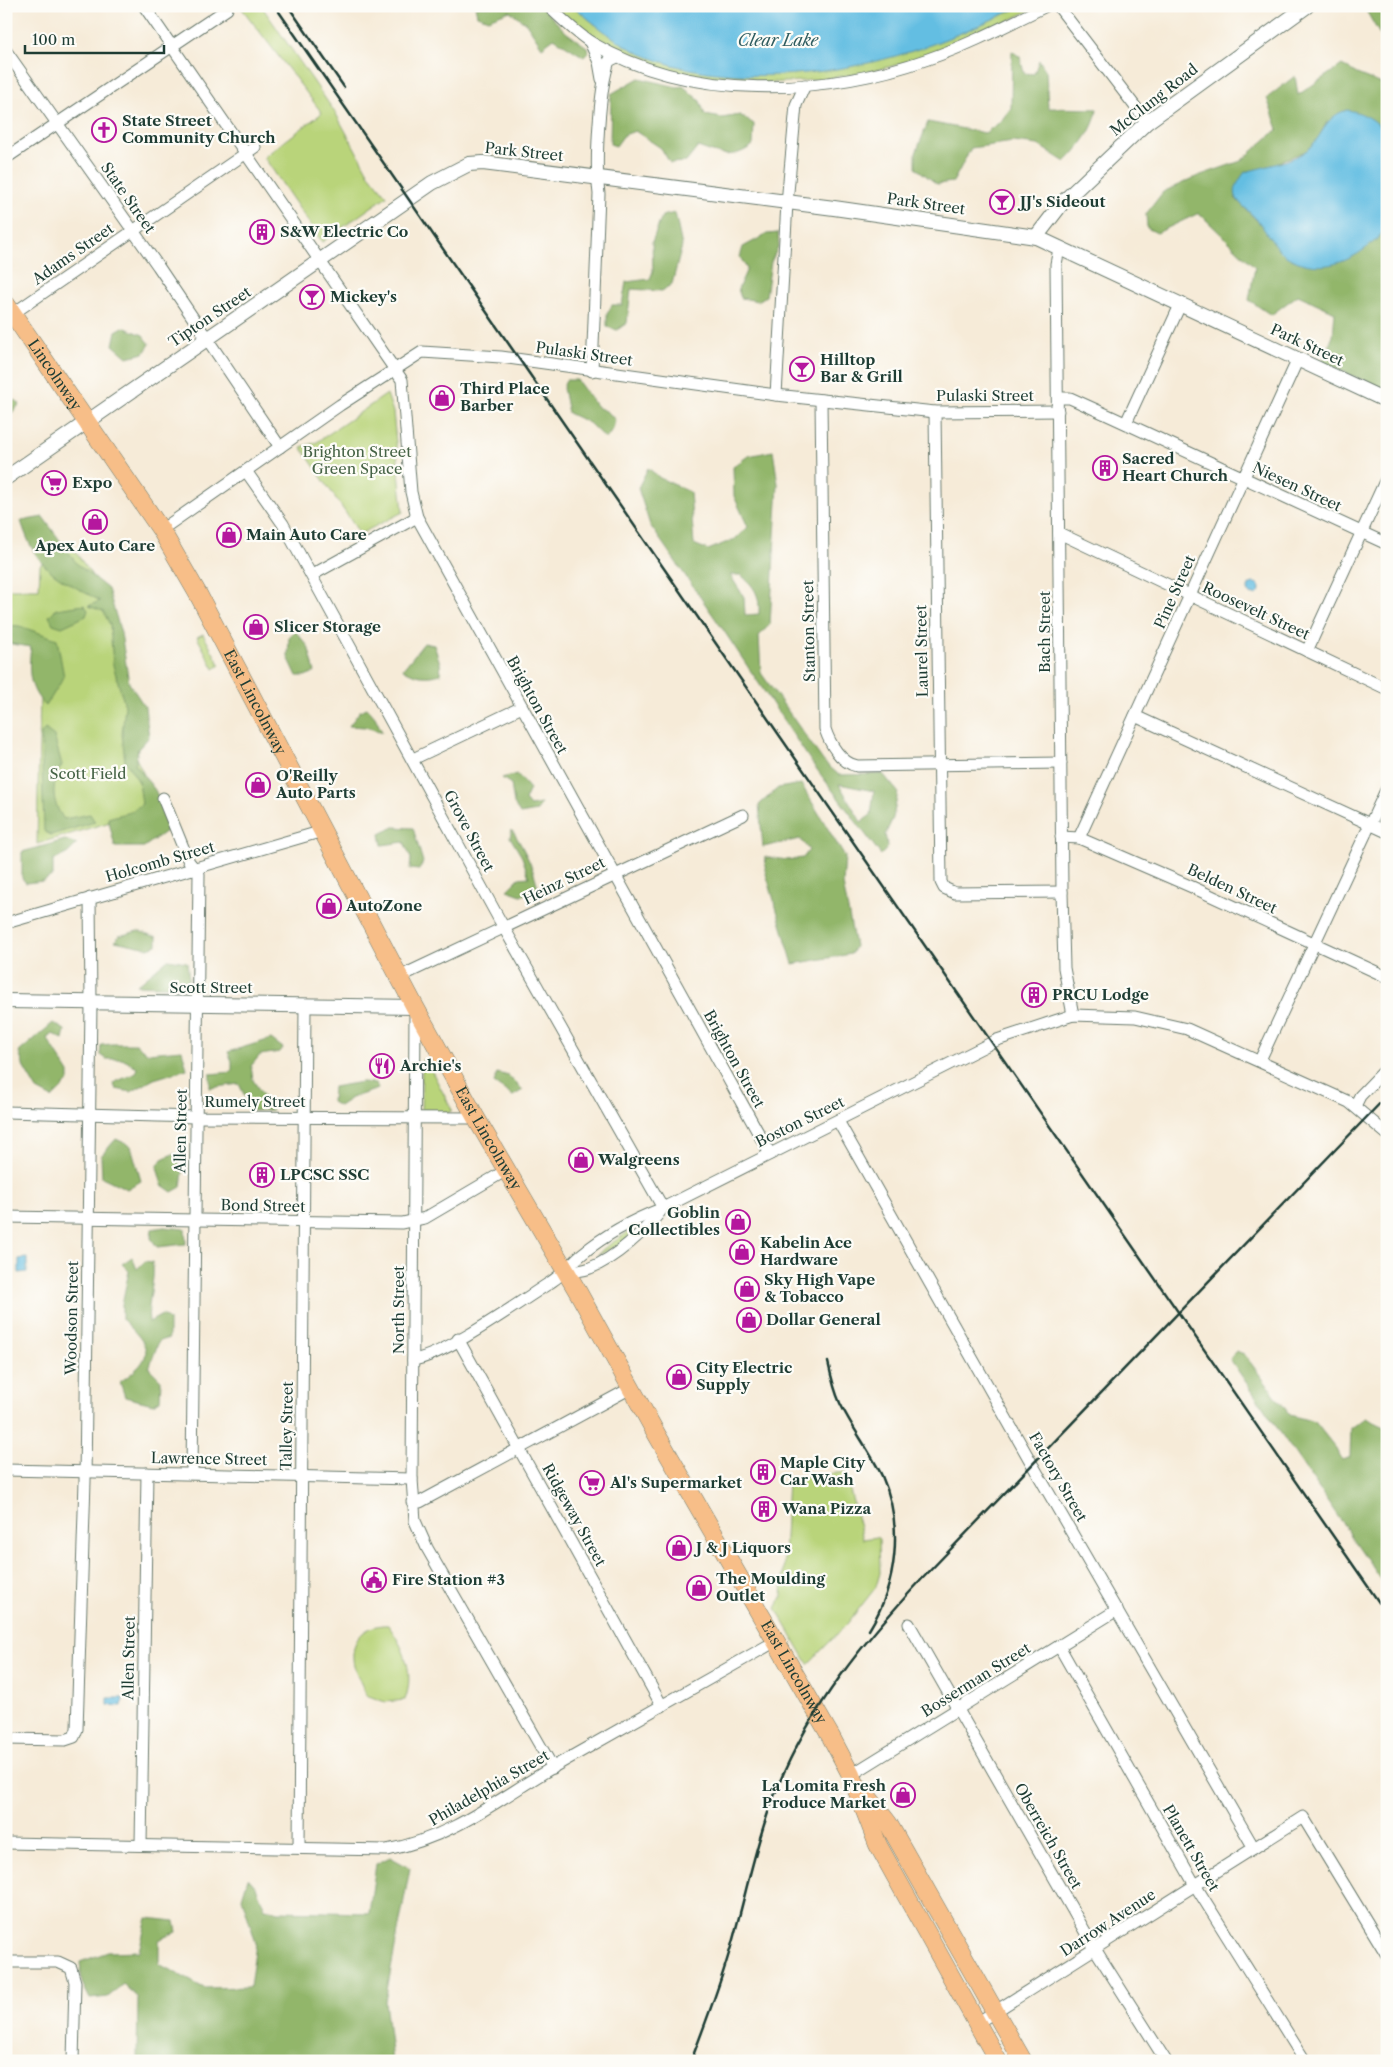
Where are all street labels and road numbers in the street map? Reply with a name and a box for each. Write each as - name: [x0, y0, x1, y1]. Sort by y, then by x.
- street label: McClung Road: [1106, 59, 1201, 140]
- street label: Park Street: [484, 138, 565, 165]
- street label: State Street: [97, 159, 160, 237]
- street label: Park Street: [886, 189, 967, 218]
- street label: Adams Street: [28, 218, 118, 289]
- street label: Tipton Street: [165, 282, 255, 351]
- street label: Park Street: [1267, 319, 1348, 370]
- street label: Lincolnway: [24, 335, 87, 414]
- street label: Pulaski Street: [534, 337, 634, 370]
- street label: Pulaski Street: [936, 386, 1035, 405]
- street label: Niesen Street: [1250, 458, 1345, 516]
- street label: Pine Street: [1150, 551, 1200, 632]
- street label: Roosevelt Street: [1200, 577, 1314, 644]
- street label: Stanton Street: [798, 579, 819, 682]
- street label: Bach Street: [1035, 590, 1054, 673]
- street label: Laurel Street: [911, 604, 932, 697]
- street label: East Lincolnway: [220, 646, 291, 758]
- street label: Brighton Street: [503, 652, 573, 758]
- street label: Grove Street: [440, 787, 499, 875]
- street label: Holcomb Street: [103, 837, 217, 886]
- street label: Heinz Street: [520, 852, 609, 909]
- street label: Belden Street: [1184, 859, 1281, 918]
- street label: Scott Street: [169, 978, 253, 997]
- street label: Brighton Street: [700, 1006, 770, 1112]
- street label: East Lincolnway: [452, 1083, 526, 1194]
- street label: Allen Street: [170, 1088, 191, 1174]
- street label: Rumely Street: [204, 1092, 306, 1111]
- street label: Boston Street: [752, 1092, 848, 1151]
- street label: Bond Street: [220, 1195, 306, 1216]
- street label: Woodson Street: [61, 1260, 82, 1376]
- street label: North Street: [389, 1265, 408, 1354]
- street label: Talley Street: [276, 1381, 297, 1471]
- street label: Factory Street: [1025, 1429, 1092, 1525]
- street label: Lawrence Street: [151, 1448, 268, 1469]
- street label: Ridgeway Street: [538, 1460, 611, 1570]
- street label: Allen Street: [118, 1615, 139, 1701]
- street label: East Lincolnway: [757, 1617, 832, 1728]
- street label: Bosserman Street: [918, 1638, 1034, 1721]
- street label: Philadelphia Street: [425, 1745, 553, 1830]
- street label: Oberreich Street: [1010, 1779, 1087, 1893]
- street label: Planett Street: [1159, 1801, 1224, 1895]
- street label: Darrow Avenue: [1056, 1885, 1159, 1960]

